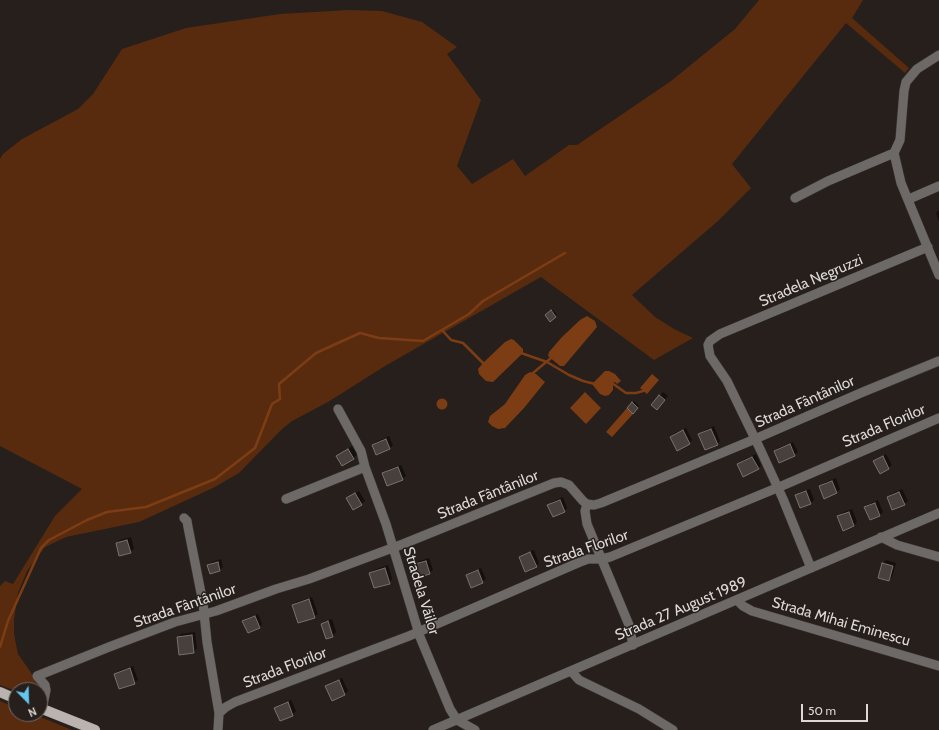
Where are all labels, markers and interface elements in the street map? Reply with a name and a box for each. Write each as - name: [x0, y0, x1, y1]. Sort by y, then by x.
- street label: Stradela Negruzzi: [756, 251, 866, 311]
- street label: Strada Fântânilor: [752, 372, 858, 432]
- street label: Strada Florilor: [840, 400, 928, 452]
- street label: Strada Fântânilor: [435, 467, 541, 523]
- street label: Strada Florilor: [541, 526, 631, 572]
- street label: Stradela Văilor: [399, 545, 443, 637]
- street label: Strada 27 August 1989: [613, 573, 749, 645]
- street label: Strada Fântânilor: [131, 580, 239, 632]
- street label: Strada Mihai Eminescu: [770, 594, 912, 650]
- street label: Strada Florilor: [241, 644, 329, 692]
- north arrow: [8, 682, 48, 722]
- scale bar: [803, 696, 870, 722]
- text: 50 m: [808, 703, 836, 718]
- text: N: [26, 704, 39, 720]

